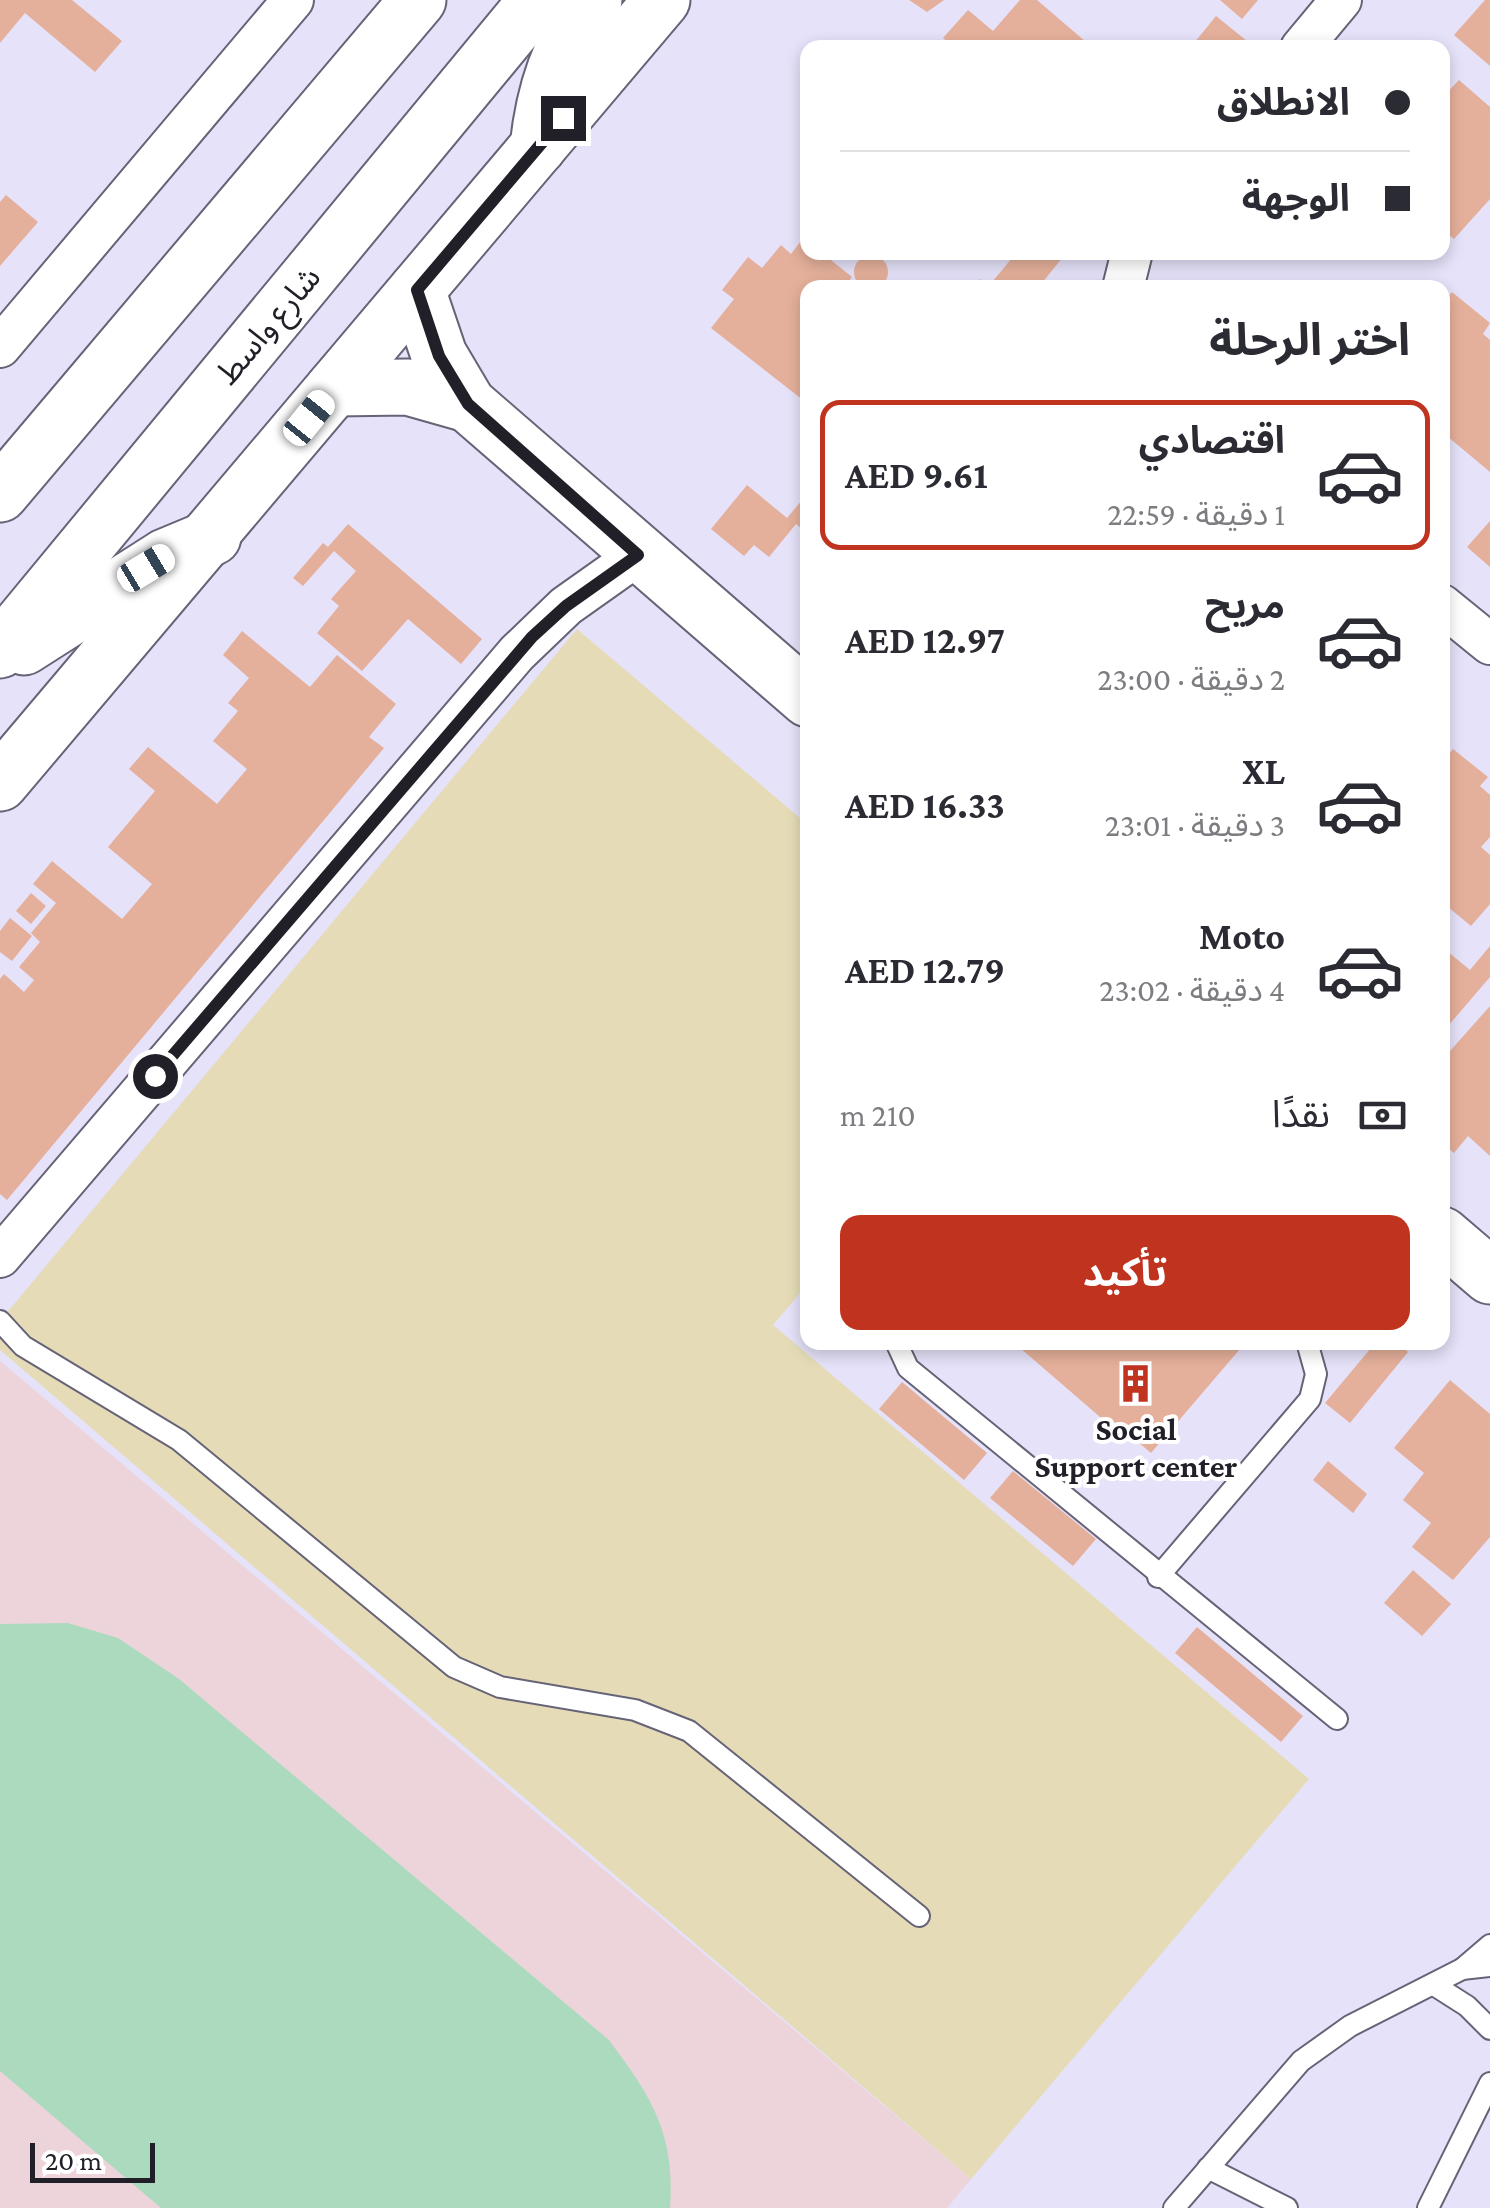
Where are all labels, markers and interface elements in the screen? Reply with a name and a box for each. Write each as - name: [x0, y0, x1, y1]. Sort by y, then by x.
- text: الانطلاق: [1217, 81, 1350, 123]
- route end: [541, 96, 586, 141]
- text: الوجهة: [1242, 177, 1350, 219]
- street label: شارع واسط: [209, 259, 332, 395]
- text: اختر الرحلة: [1209, 315, 1410, 365]
- car: [278, 385, 340, 451]
- text: اقتصادي: [1139, 419, 1285, 461]
- icon: car: [1315, 430, 1405, 520]
- text: AED 9.61: [845, 454, 988, 496]
- text: 1 دقيقة · 22:59: [1107, 496, 1285, 532]
- car: [113, 540, 179, 596]
- text: مريح: [1205, 584, 1285, 626]
- icon: car: [1315, 595, 1405, 685]
- text: AED 12.97: [845, 619, 1005, 661]
- text: 2 دقيقة · 23:00: [1097, 661, 1285, 697]
- text: XL: [1242, 750, 1285, 792]
- icon: car: [1315, 760, 1405, 850]
- text: AED 16.33: [845, 784, 1005, 826]
- text: 3 دقيقة · 23:01: [1105, 807, 1285, 843]
- text: Moto: [1199, 915, 1285, 957]
- icon: car: [1315, 925, 1405, 1015]
- text: AED 12.79: [845, 949, 1005, 991]
- text: 4 دقيقة · 23:02: [1099, 972, 1285, 1008]
- route start: [133, 1054, 178, 1099]
- icon: cash: [1355, 1088, 1410, 1143]
- text: نقدًا: [1272, 1093, 1330, 1135]
- text: 210 m: [840, 1097, 916, 1133]
- button: تأكيد: [840, 1215, 1410, 1330]
- building icon: Social Support center: [1115, 1363, 1157, 1405]
- place label: Social Support center: [1035, 1411, 1238, 1484]
- scale bar: [30, 2138, 155, 2182]
- text: 20 m: [45, 2145, 102, 2176]

